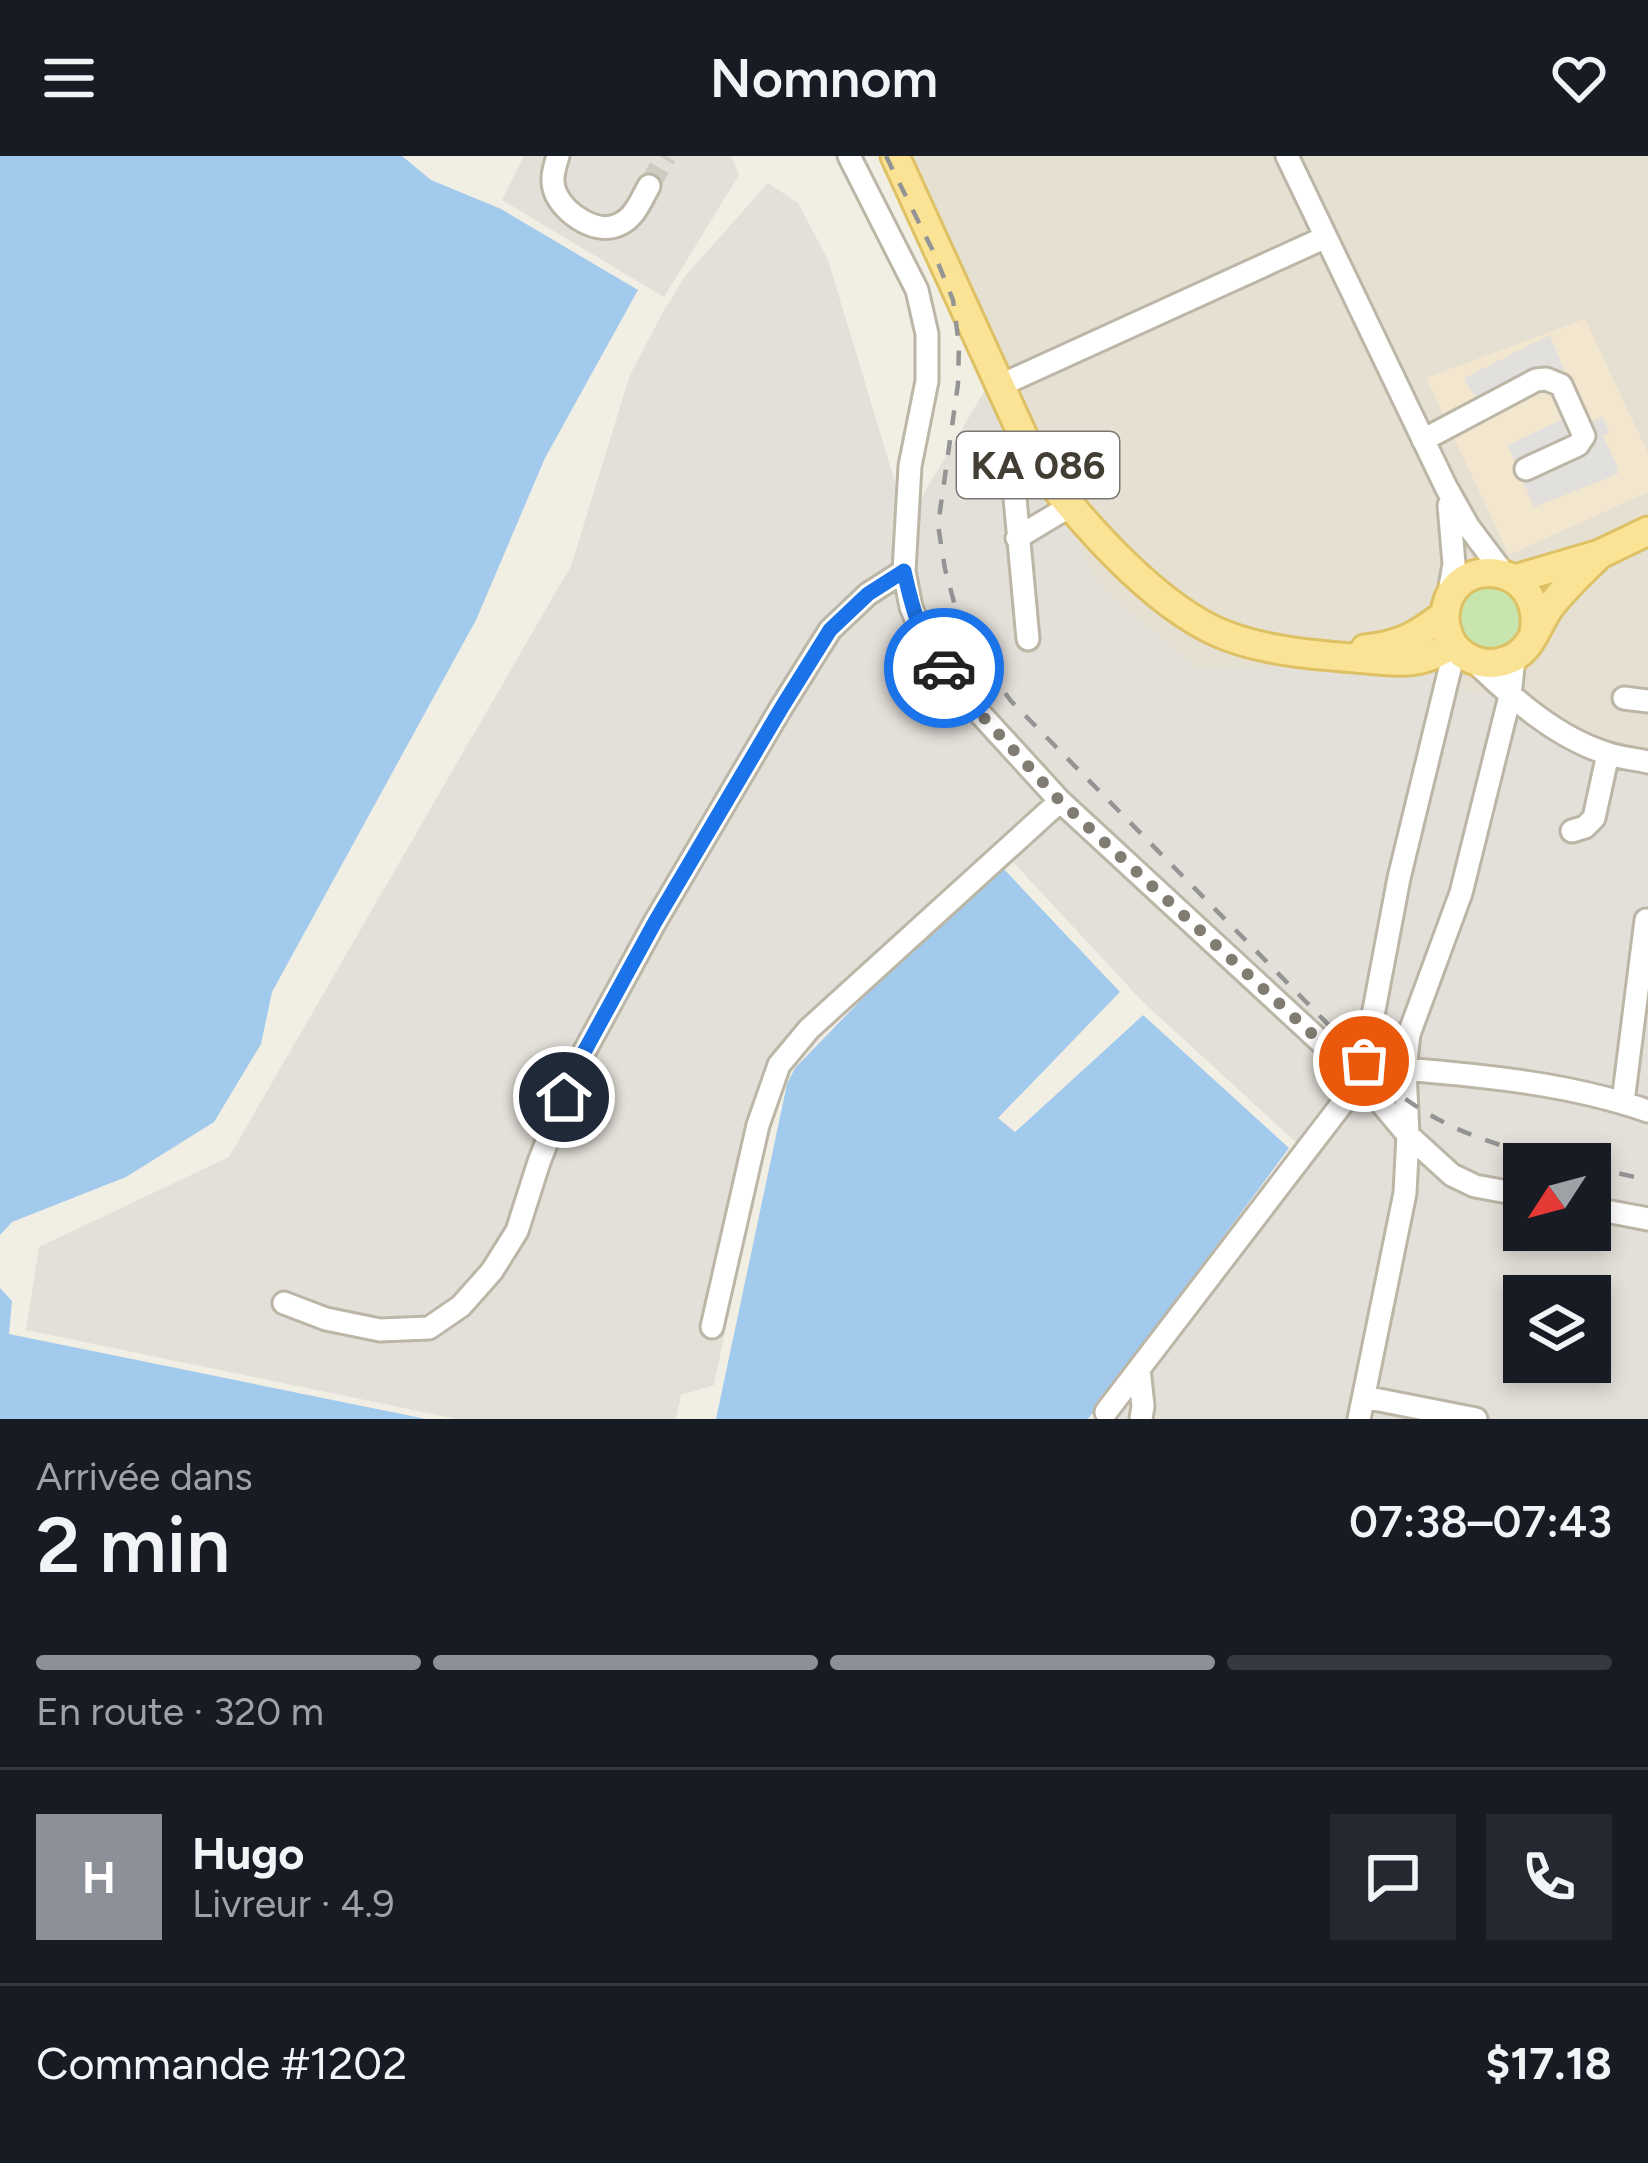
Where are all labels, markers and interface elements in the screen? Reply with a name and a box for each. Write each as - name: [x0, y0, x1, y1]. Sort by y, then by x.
- icon: menu: [36, 45, 102, 111]
- icon: heart: [1546, 45, 1612, 111]
- text: Nomnom: [710, 46, 938, 111]
- road number: KA 086: [957, 432, 1119, 498]
- courier: [884, 608, 1004, 728]
- icon: car: [911, 635, 977, 701]
- pin: [1313, 1010, 1415, 1112]
- icon: bag: [1331, 1028, 1397, 1094]
- pin: [513, 1046, 615, 1148]
- icon: home: [531, 1064, 597, 1130]
- north arrow: [1503, 1143, 1611, 1251]
- map controls: [1503, 1143, 1611, 1383]
- button: layers: [1503, 1275, 1611, 1383]
- text: Arrivée dans: [36, 1453, 253, 1500]
- text: 07:38–07:43: [1349, 1494, 1612, 1548]
- text: 2 min: [36, 1498, 230, 1592]
- text: En route · 320 m: [36, 1688, 324, 1735]
- button: chat: [1330, 1814, 1456, 1940]
- button: phone: [1486, 1814, 1612, 1940]
- text: Hugo: [192, 1826, 305, 1880]
- text: H: [82, 1850, 116, 1904]
- text: Livreur · 4.9: [192, 1880, 395, 1927]
- text: Commande #1202: [36, 2036, 407, 2090]
- text: $17.18: [1485, 2036, 1612, 2090]

